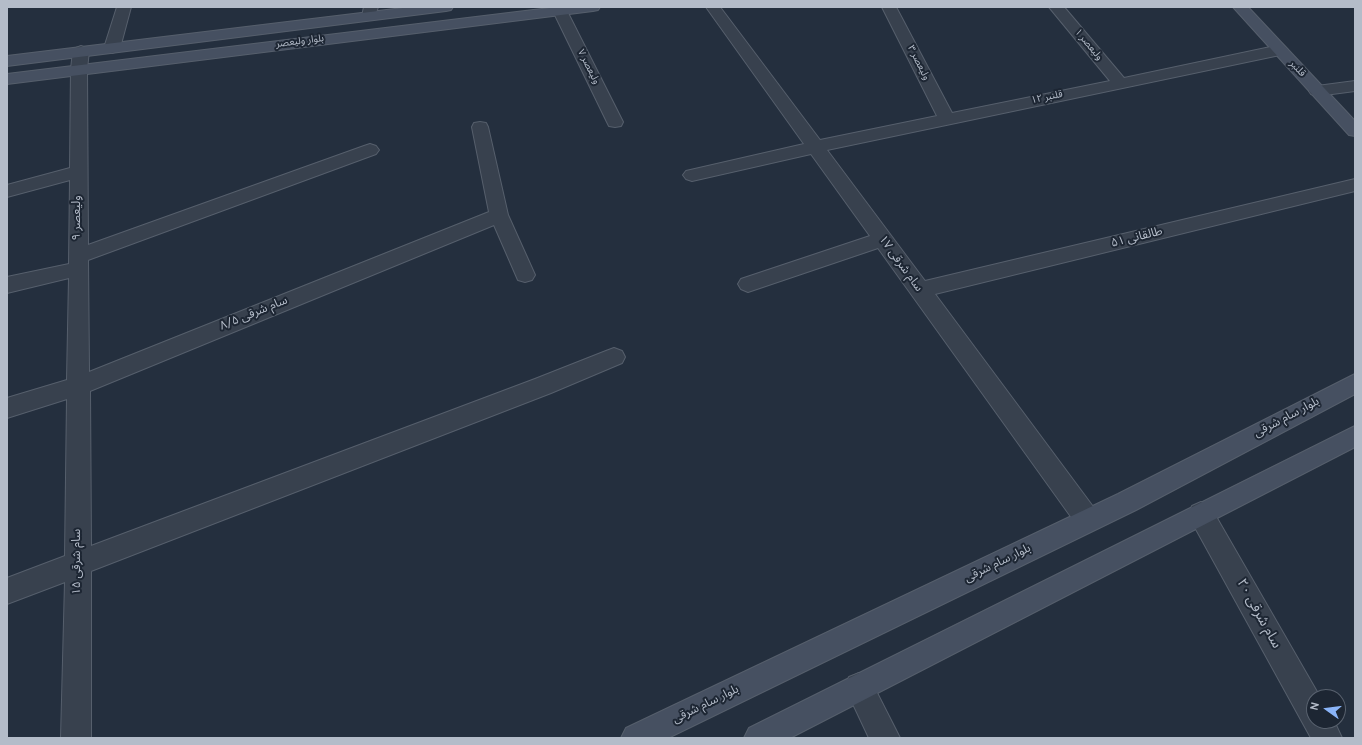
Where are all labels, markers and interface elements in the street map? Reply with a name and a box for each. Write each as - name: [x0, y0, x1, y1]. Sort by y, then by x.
- street label: ولیعصر ۱: [1071, 27, 1105, 63]
- street label: بلوار ولیعصر: [275, 33, 325, 51]
- street label: ولیعصر ۳: [904, 44, 932, 82]
- street label: ولیعصر ۷: [574, 48, 602, 86]
- street label: قلنبر: [1286, 58, 1308, 80]
- street label: قلنبر ۱۲: [1030, 89, 1064, 107]
- street label: ولیعصر ۹: [71, 195, 85, 241]
- street label: طالقانی ۵۱: [1110, 225, 1164, 251]
- street label: سام شرقی ۱۷: [875, 233, 925, 295]
- street label: سام شرقی ۸/۵: [218, 294, 290, 334]
- street label: بلوار سام شرقی: [1252, 395, 1322, 441]
- street label: سام شرقی ۱۵: [71, 529, 85, 595]
- street label: بلوار سام شرقی: [962, 542, 1034, 586]
- street label: سام شرقی ۲۰: [1232, 576, 1284, 652]
- street label: بلوار سام شرقی: [670, 683, 742, 727]
- north arrow: [1306, 689, 1346, 729]
- text: N: [1308, 701, 1323, 712]

